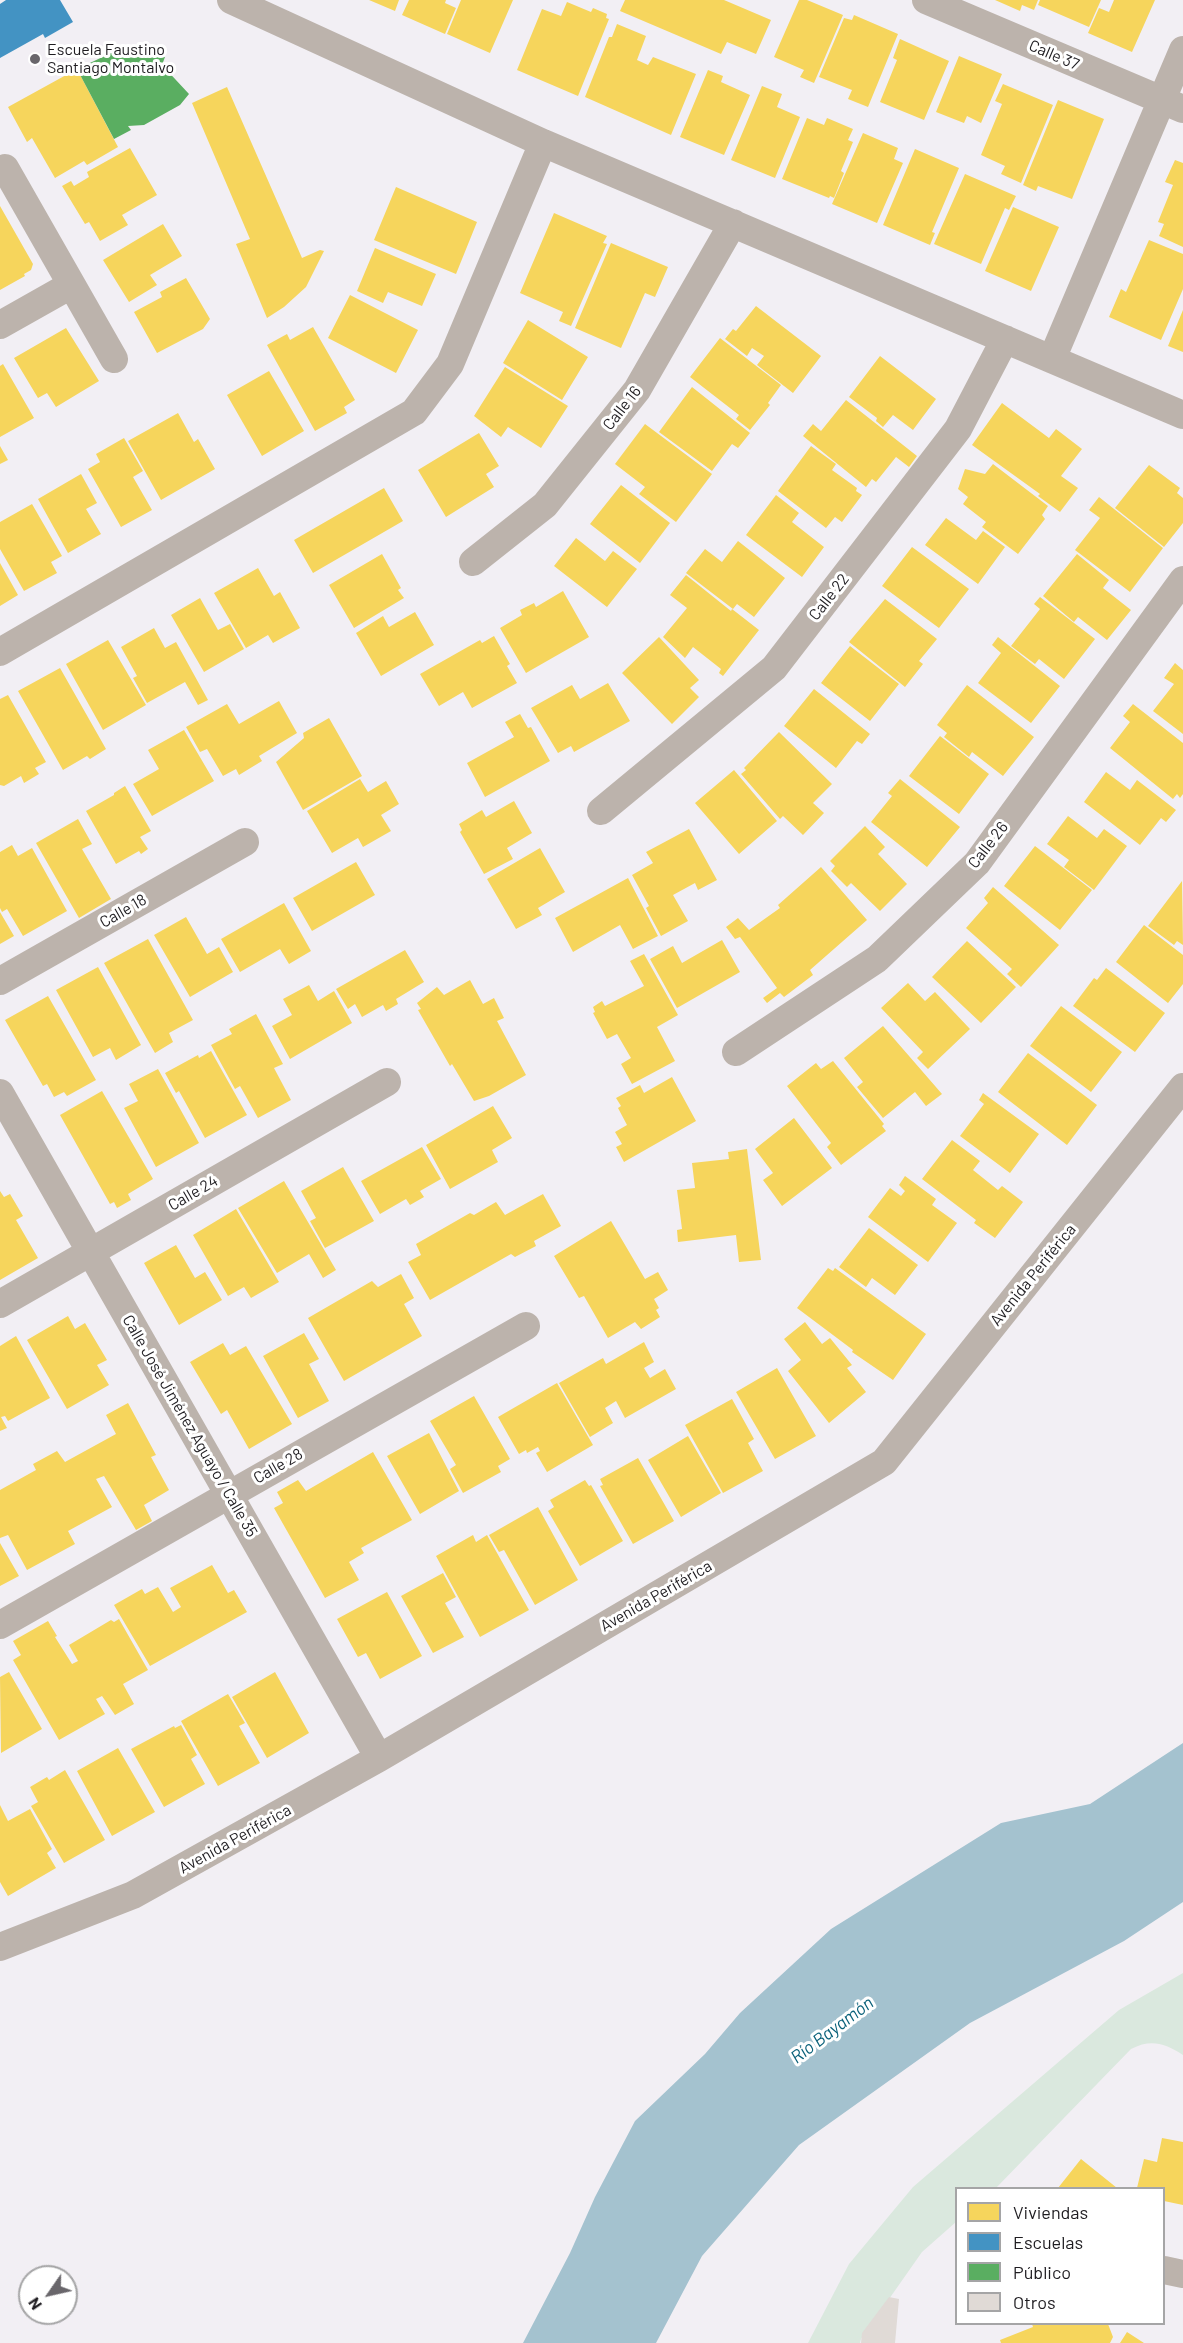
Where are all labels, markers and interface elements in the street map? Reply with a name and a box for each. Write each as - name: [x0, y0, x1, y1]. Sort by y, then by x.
- street label: Calle 37: [1026, 36, 1082, 74]
- place label: Escuela Faustino Santiago Montalvo: [47, 40, 174, 78]
- marker: Escuela Faustino Santiago Montalvo: [28, 52, 42, 66]
- street label: Calle 16: [599, 382, 645, 434]
- street label: Calle 22: [805, 570, 853, 624]
- street label: Calle 26: [964, 818, 1012, 872]
- street label: Calle 18: [96, 890, 150, 932]
- street label: Calle 24: [165, 1171, 221, 1215]
- street label: Avenida Periférica: [986, 1220, 1080, 1330]
- street label: Calle José Jiménez Aguayo / Calle 35: [118, 1312, 262, 1540]
- street label: Calle 28: [250, 1444, 306, 1488]
- street label: Avenida Periférica: [597, 1556, 715, 1636]
- street label: Avenida Periférica: [175, 1800, 295, 1878]
- water label: Río Bayamón: [786, 1992, 878, 2068]
- legend: [955, 2187, 1165, 2325]
- text: Viviendas: [1013, 2201, 1088, 2223]
- text: Escuelas: [1013, 2231, 1083, 2253]
- text: Público: [1013, 2261, 1071, 2283]
- north arrow: [18, 2265, 78, 2325]
- text: Otros: [1013, 2291, 1056, 2313]
- text: N: [23, 2295, 45, 2314]

